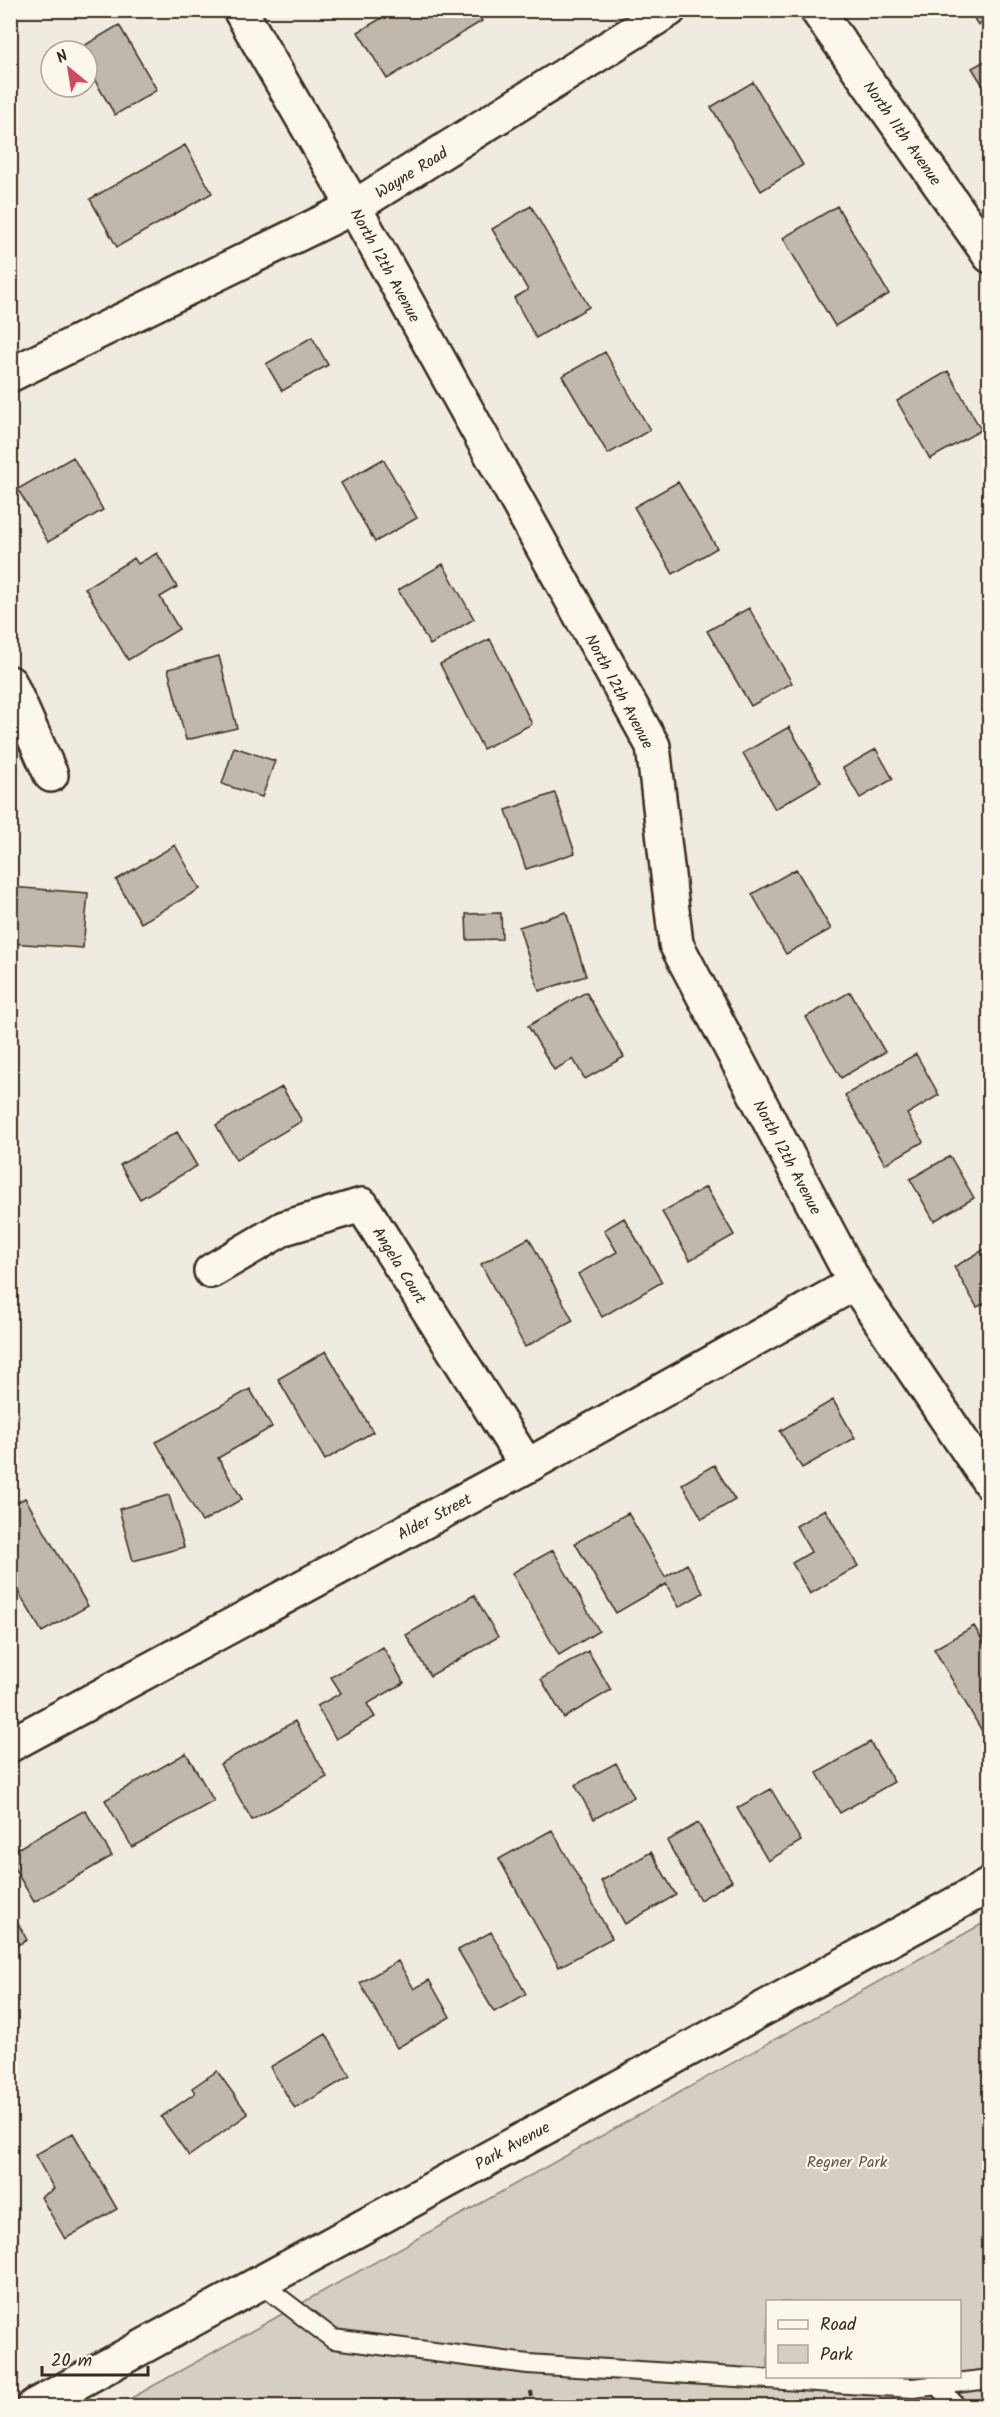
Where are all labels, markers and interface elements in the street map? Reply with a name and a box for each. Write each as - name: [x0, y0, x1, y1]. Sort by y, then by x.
- north arrow: [39, 39, 99, 99]
- text: N: [52, 44, 73, 71]
- street label: North 11th Avenue: [856, 76, 947, 191]
- street label: Wayne Road: [371, 140, 454, 206]
- street label: North 12th Avenue: [343, 204, 426, 327]
- street label: North 12th Avenue: [578, 630, 660, 754]
- street label: North 12th Avenue: [746, 1096, 828, 1220]
- street label: Angela Court: [365, 1222, 433, 1310]
- street label: Alder Street: [393, 1487, 477, 1547]
- street label: Park Avenue: [471, 2115, 555, 2177]
- park label: Regner Park: [807, 2150, 888, 2175]
- legend: [766, 2300, 961, 2378]
- text: Road: [820, 2311, 857, 2340]
- scale bar: [42, 2339, 148, 2377]
- text: Park: [820, 2341, 853, 2370]
- text: 20 m: [51, 2347, 92, 2376]

